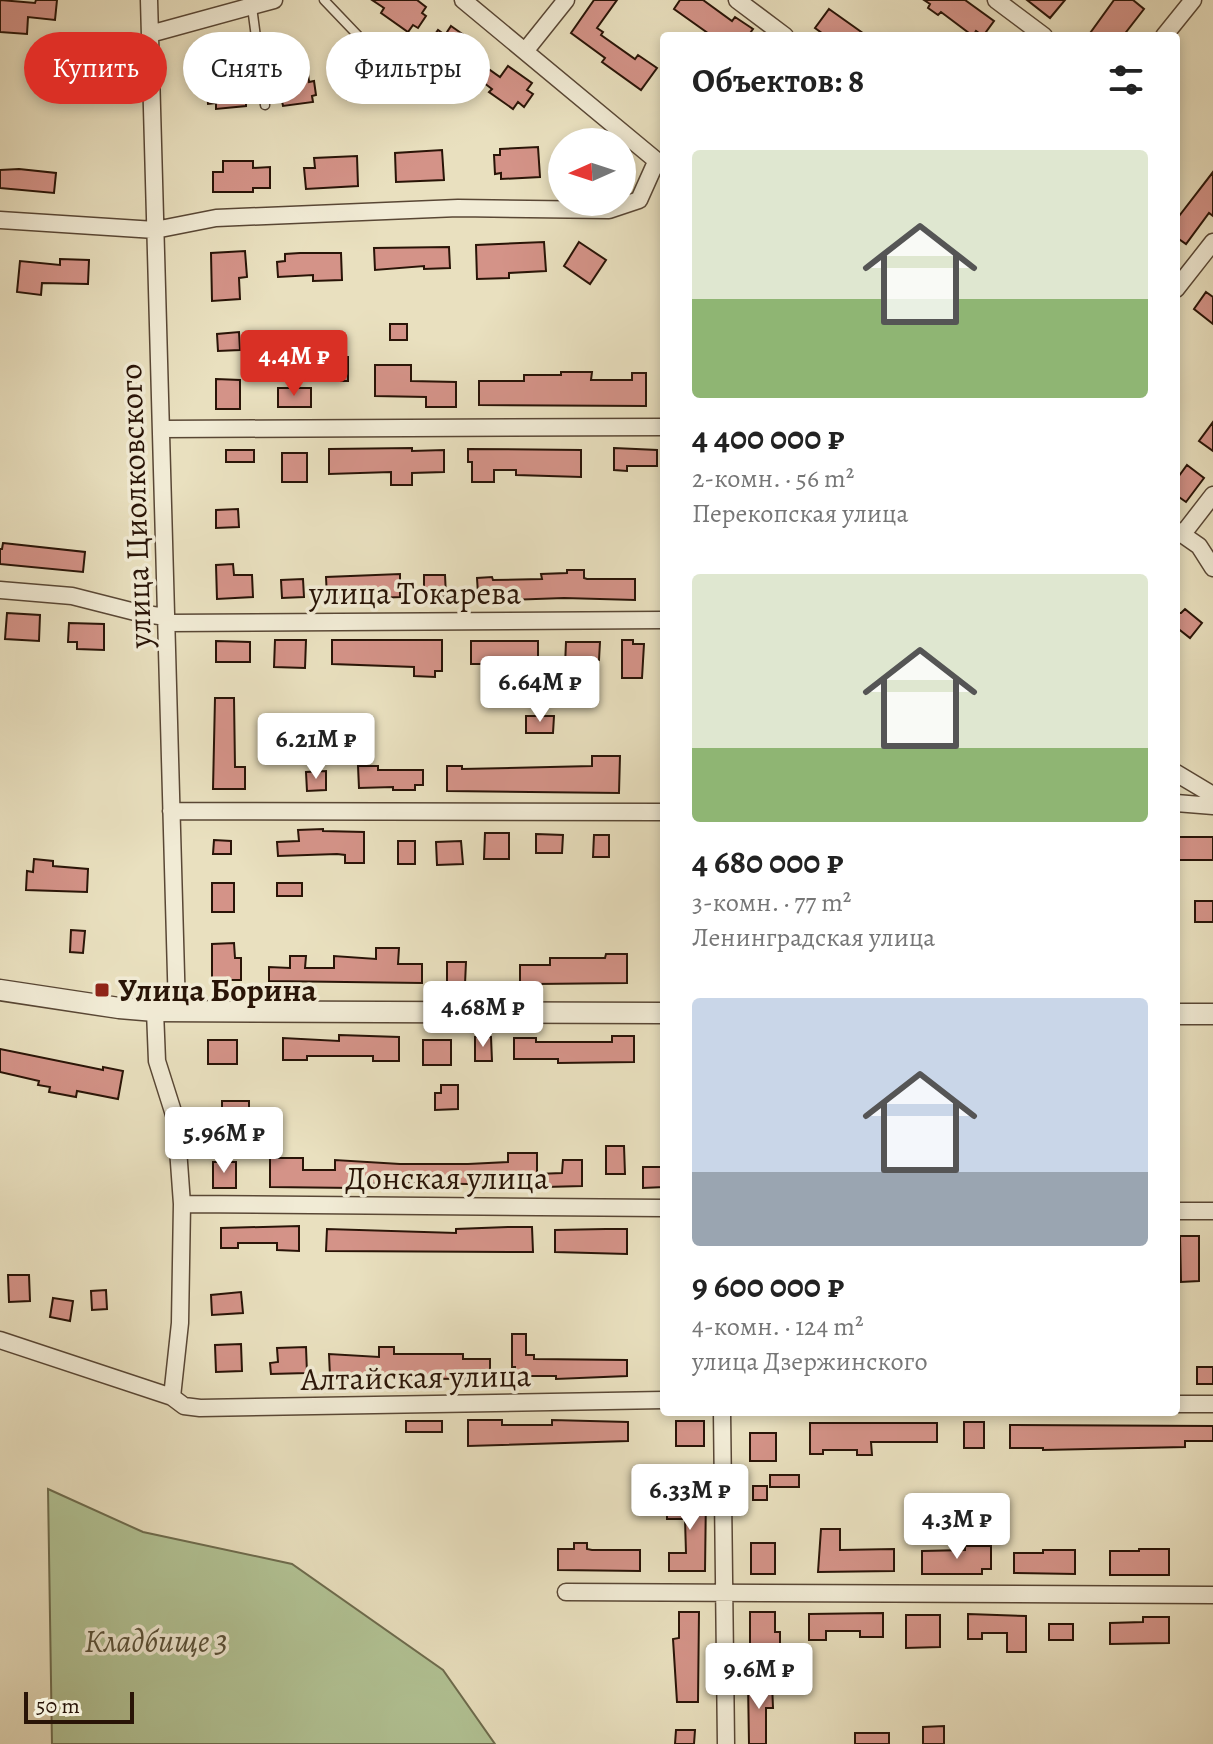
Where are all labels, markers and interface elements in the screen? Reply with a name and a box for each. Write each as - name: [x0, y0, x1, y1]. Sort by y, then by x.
- chip: Купить: [24, 32, 167, 104]
- chip: Снять: [183, 32, 310, 104]
- chip: Фильтры: [326, 32, 490, 104]
- text: Объектов: 8: [692, 57, 864, 104]
- icon: filters: [1104, 58, 1148, 102]
- north arrow: [548, 128, 636, 216]
- map controls: [548, 128, 636, 216]
- icon: home: [848, 202, 992, 346]
- pin: 4.4M ₽: [229, 330, 359, 398]
- text: 4.4M ₽: [258, 338, 330, 373]
- street label: улица Циолковского: [108, 363, 162, 650]
- text: 4 400 000 ₽: [692, 414, 845, 461]
- text: 2-комн. · 56 m²: [692, 461, 854, 496]
- text: Перекопская улица: [692, 496, 909, 531]
- street label: улица Токарева: [308, 571, 521, 615]
- icon: home: [848, 626, 992, 770]
- pin: 6.64M ₽: [466, 656, 614, 724]
- text: 6.64M ₽: [498, 664, 582, 699]
- pin: 6.21M ₽: [242, 713, 390, 781]
- text: 6.21M ₽: [276, 721, 356, 756]
- text: 4 680 000 ₽: [692, 838, 844, 885]
- text: 3-комн. · 77 m²: [692, 885, 851, 920]
- text: Ленинградская улица: [692, 920, 935, 955]
- place label: Улица Борина: [118, 968, 317, 1012]
- marker: Улица Борина: [93, 981, 111, 999]
- pin: 4.68M ₽: [409, 981, 557, 1049]
- text: 4.68M ₽: [441, 989, 525, 1024]
- icon: home: [848, 1050, 992, 1194]
- pin: 5.96M ₽: [150, 1107, 298, 1175]
- text: 5.96M ₽: [183, 1115, 265, 1150]
- street label: Донская улица: [345, 1156, 549, 1200]
- text: 9 600 000 ₽: [692, 1262, 844, 1309]
- text: 4-комн. · 124 m²: [692, 1309, 864, 1344]
- text: улица Дзержинского: [692, 1344, 928, 1379]
- street label: Алтайская улица: [299, 1353, 532, 1401]
- pin: 6.33M ₽: [616, 1464, 764, 1532]
- text: 6.33M ₽: [649, 1472, 731, 1507]
- pin: 4.3M ₽: [892, 1493, 1022, 1561]
- text: 4.3M ₽: [922, 1501, 992, 1536]
- park label: Кладбище 3: [84, 1619, 228, 1663]
- pin: 9.6M ₽: [694, 1643, 824, 1711]
- text: 9.6M ₽: [724, 1651, 794, 1686]
- scale bar: [24, 1688, 134, 1724]
- text: 50 m: [36, 1691, 80, 1721]

